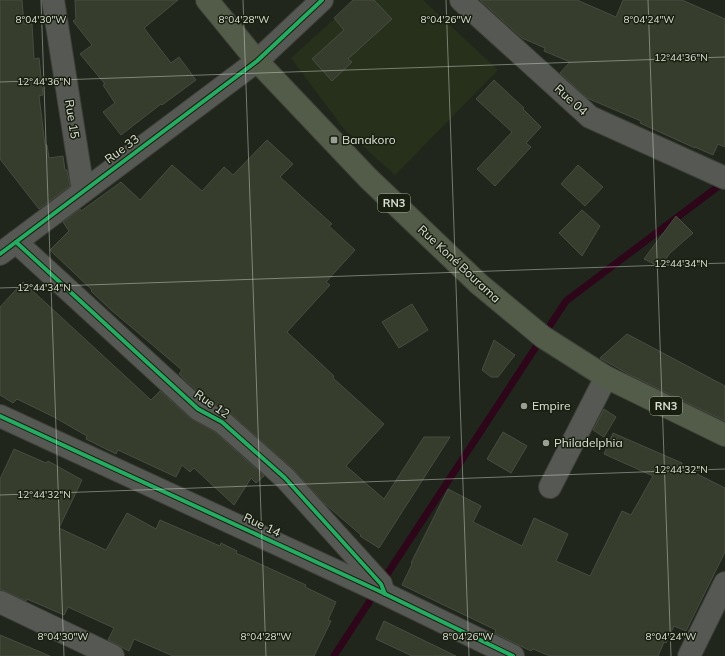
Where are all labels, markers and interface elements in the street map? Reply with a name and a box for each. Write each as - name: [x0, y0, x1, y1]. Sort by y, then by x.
- text: 8°04'30"W: [16, 13, 66, 26]
- text: 8°04'28"W: [219, 13, 269, 26]
- text: 8°04'26"W: [421, 13, 471, 26]
- text: 8°04'24"W: [624, 13, 674, 26]
- text: 12°44'36"N: [654, 51, 708, 64]
- text: 12°44'36"N: [17, 75, 71, 88]
- street label: Rue 04: [552, 81, 591, 118]
- street label: Rue 15: [62, 98, 83, 140]
- street label: Rue 33: [101, 131, 142, 166]
- place label: Banakoro: [342, 132, 396, 147]
- marker: Banakoro: [329, 135, 339, 145]
- road number: RN3: [378, 194, 410, 212]
- street label: Rue Koné Bourama: [415, 222, 504, 306]
- text: 12°44'34"N: [654, 257, 708, 270]
- text: 12°44'34"N: [17, 281, 71, 294]
- street label: Rue 12: [192, 386, 233, 421]
- road number: RN3: [650, 397, 682, 415]
- place label: Empire: [532, 398, 570, 413]
- marker: Empire: [519, 401, 529, 411]
- place label: Philadelphia: [554, 435, 623, 450]
- marker: Philadelphia: [541, 438, 551, 448]
- text: 12°44'32"N: [654, 463, 708, 476]
- text: 12°44'32"N: [17, 488, 71, 501]
- street label: Rue 14: [241, 509, 283, 540]
- text: 8°04'30"W: [38, 630, 88, 643]
- text: 8°04'28"W: [241, 630, 291, 643]
- text: 8°04'26"W: [443, 630, 493, 643]
- text: 8°04'24"W: [646, 630, 696, 643]

